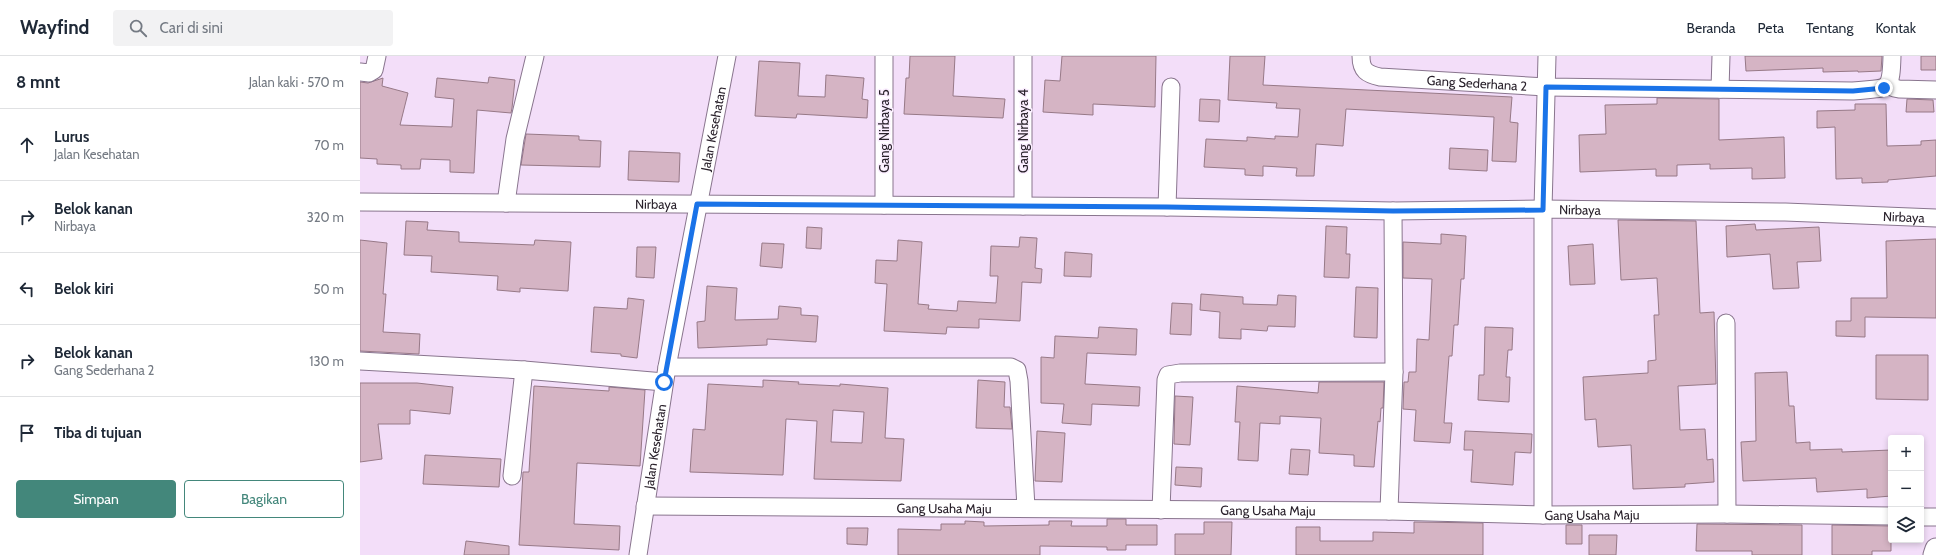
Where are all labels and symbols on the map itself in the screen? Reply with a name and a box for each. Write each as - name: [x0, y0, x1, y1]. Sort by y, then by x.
- street label: Gang Sederhana 2: [1426, 72, 1528, 94]
- route end: [1875, 79, 1893, 97]
- street label: Jalan Kesehatan: [697, 85, 729, 173]
- street label: Gang Nirbaya 5: [876, 89, 892, 173]
- street label: Gang Nirbaya 4: [1015, 89, 1031, 173]
- street label: Nirbaya: [635, 196, 678, 212]
- street label: Nirbaya: [1559, 201, 1602, 218]
- street label: Nirbaya: [1883, 208, 1926, 226]
- route start: [655, 373, 673, 391]
- street label: Jalan Kesehatan: [640, 403, 669, 491]
- street label: Gang Usaha Maju: [896, 500, 992, 517]
- street label: Gang Usaha Maju: [1220, 502, 1316, 519]
- street label: Gang Usaha Maju: [1544, 506, 1640, 524]

